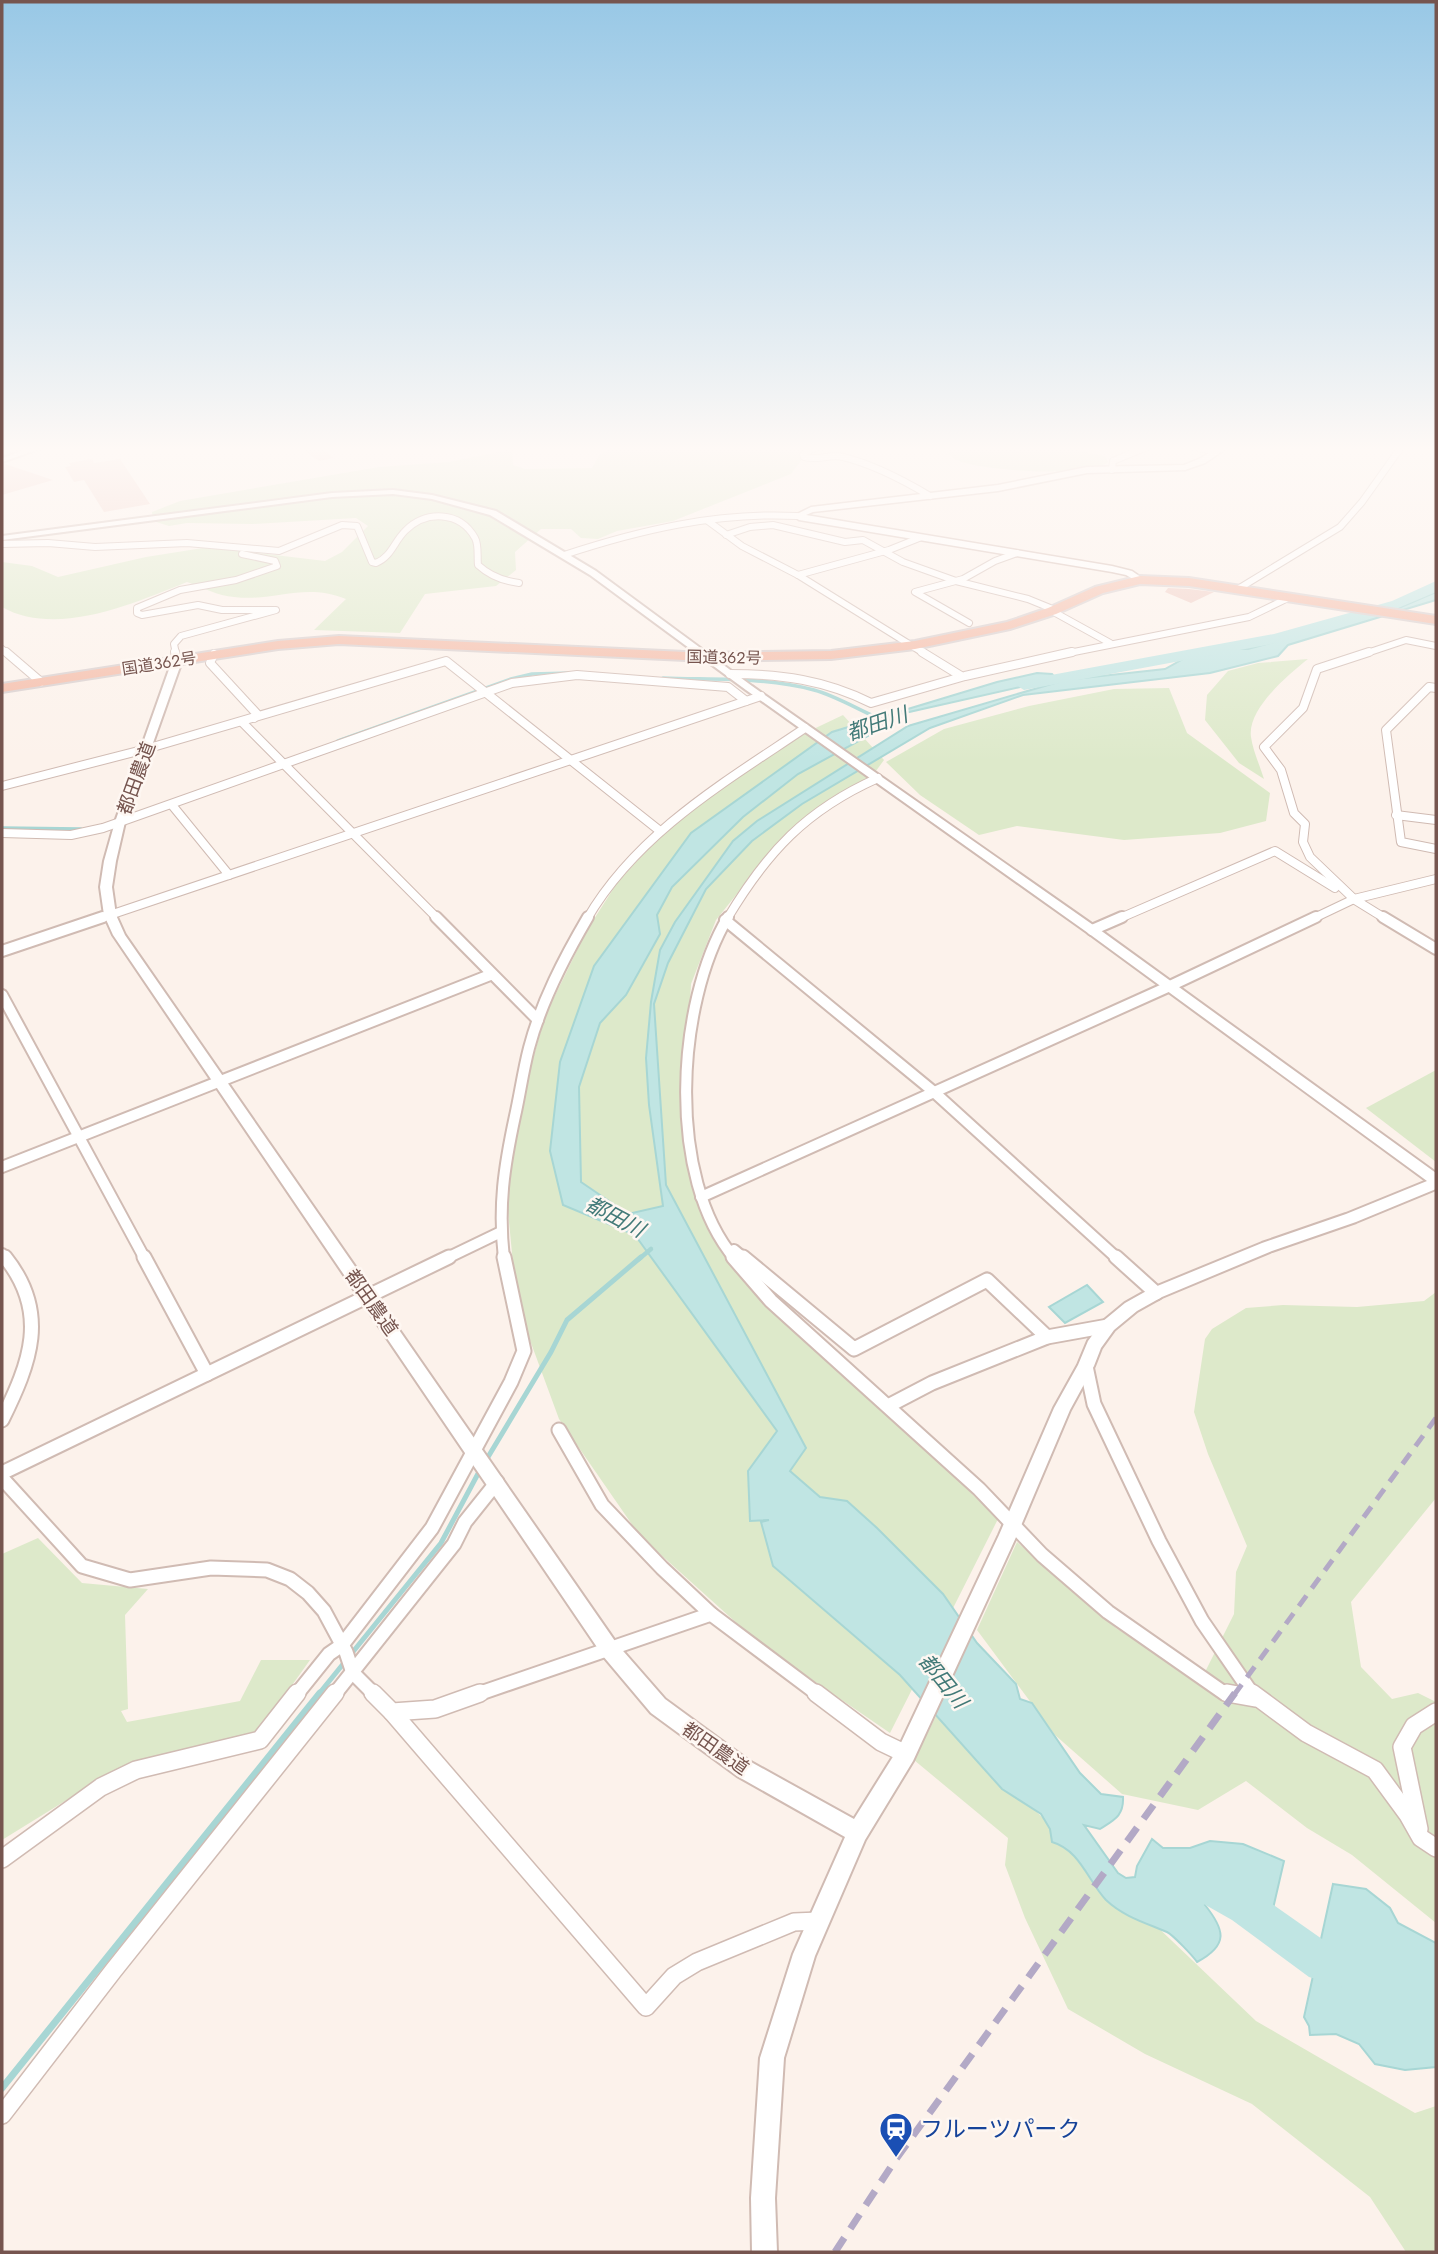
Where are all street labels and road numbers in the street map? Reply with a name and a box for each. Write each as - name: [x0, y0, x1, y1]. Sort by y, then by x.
- street label: 国道362号: [686, 645, 762, 670]
- street label: 国道362号: [120, 646, 198, 681]
- street label: 都田農道: [111, 738, 162, 819]
- street label: 都田農道: [339, 1263, 404, 1341]
- street label: 都田農道: [677, 1716, 755, 1781]

